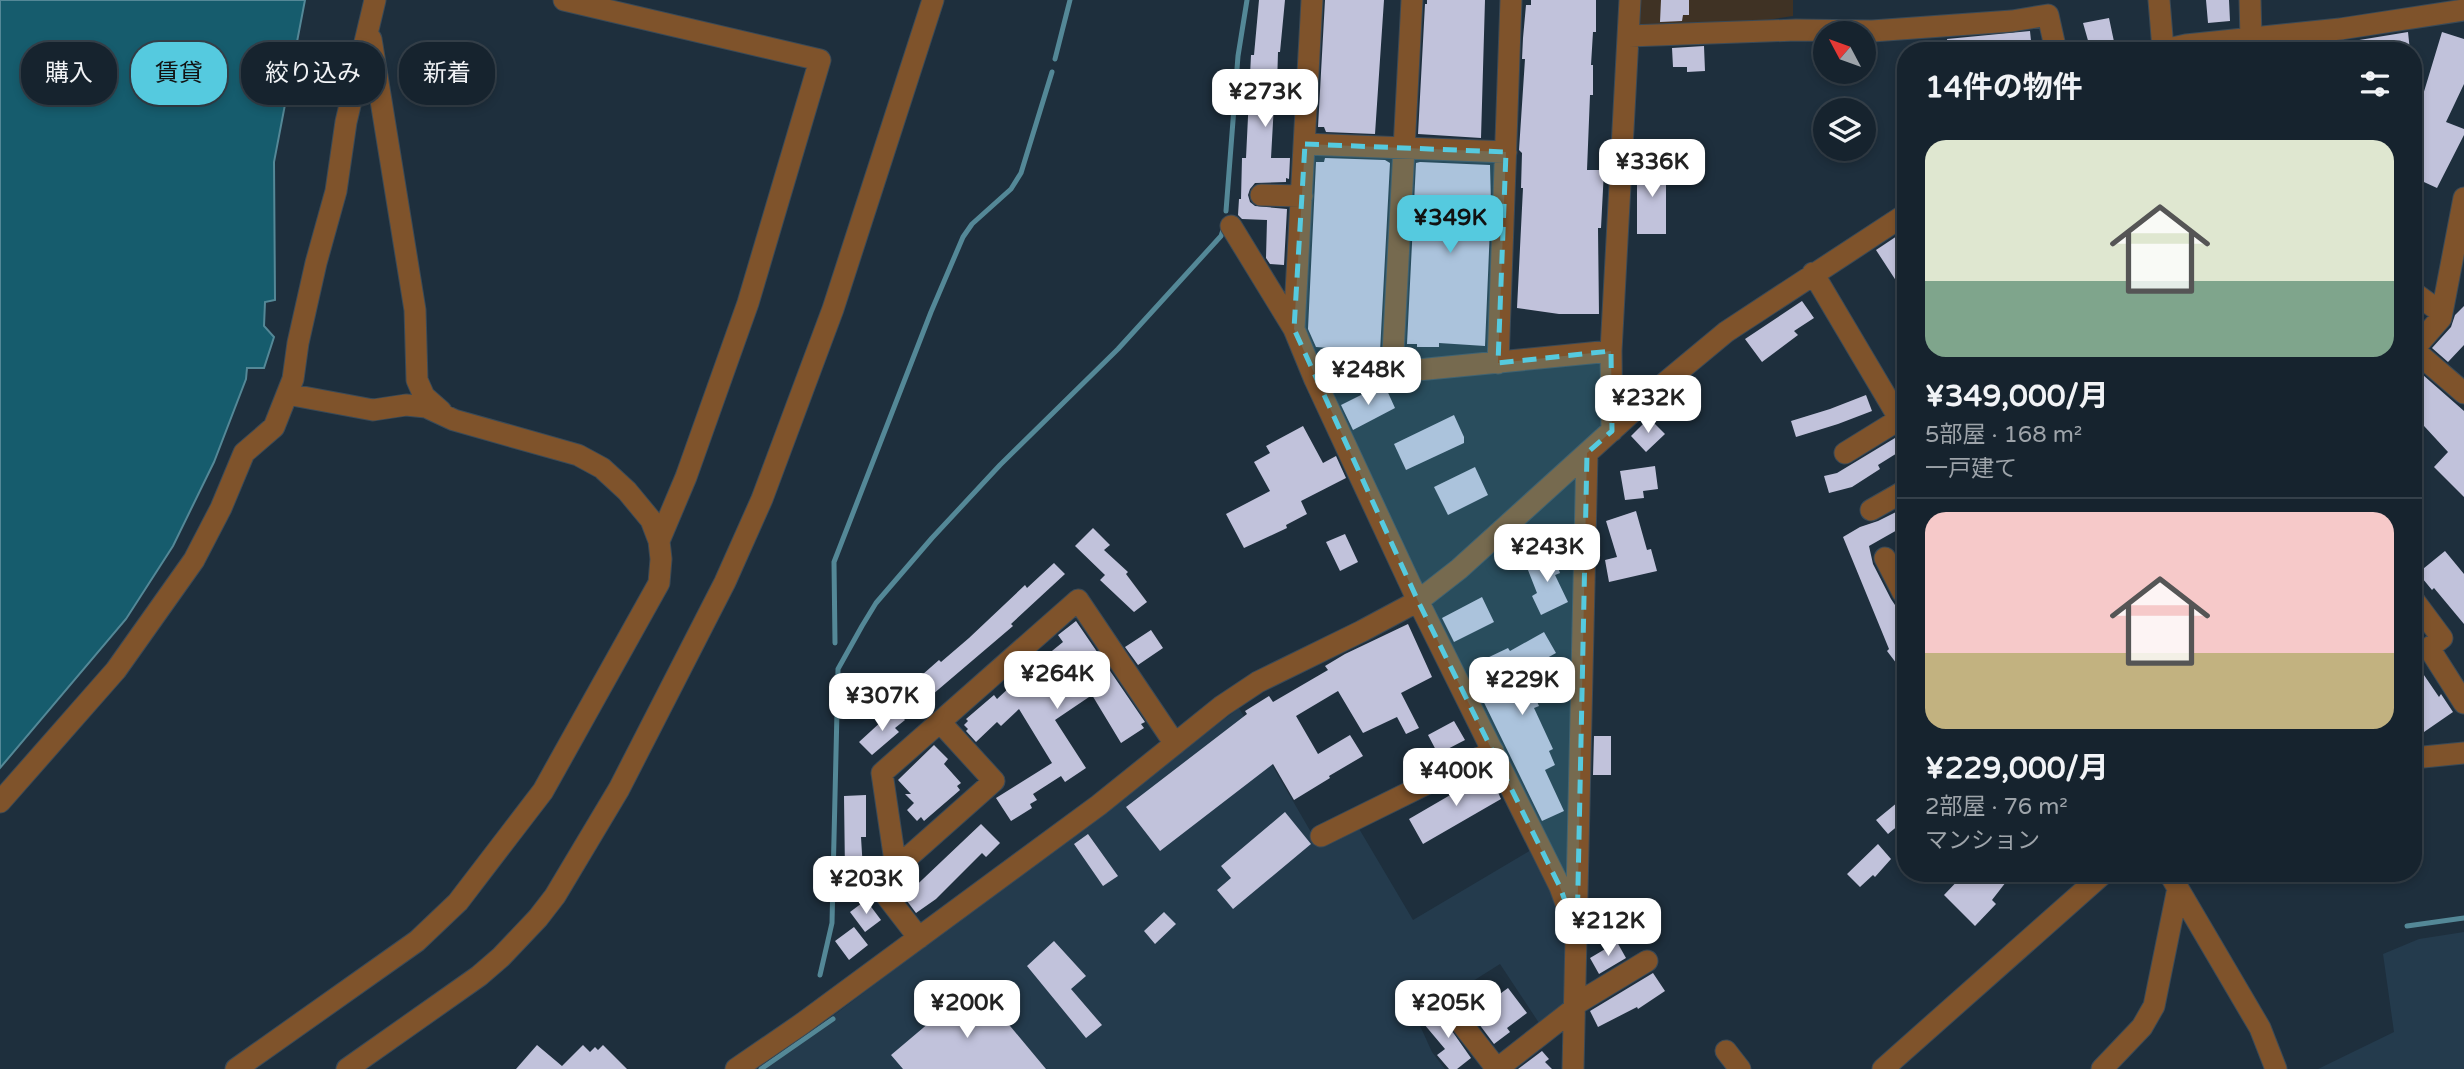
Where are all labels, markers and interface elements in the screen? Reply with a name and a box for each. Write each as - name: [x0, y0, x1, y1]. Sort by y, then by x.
- north arrow: [1813, 21, 1876, 84]
- map controls: [1813, 21, 1876, 161]
- chip: 購入: [21, 42, 117, 105]
- chip: 賃貸: [131, 42, 227, 105]
- chip: 絞り込み: [241, 42, 385, 105]
- chip: 新着: [399, 42, 495, 105]
- icon: filters: [2356, 65, 2394, 103]
- pin: ¥273K: [1216, 69, 1314, 129]
- text: 14件の物件: [1925, 69, 2083, 106]
- text: ¥273K: [1228, 78, 1302, 106]
- button: layers: [1813, 98, 1876, 161]
- pin: ¥336K: [1603, 140, 1701, 199]
- text: ¥336K: [1615, 148, 1689, 176]
- icon: home: [2097, 186, 2223, 312]
- pin: ¥349K: [1401, 196, 1499, 255]
- text: ¥349K: [1413, 204, 1487, 232]
- pin: ¥248K: [1319, 348, 1417, 407]
- text: ¥248K: [1331, 356, 1405, 384]
- pin: ¥232K: [1599, 376, 1697, 435]
- text: ¥349,000/月: [1925, 378, 2109, 415]
- text: ¥232K: [1611, 384, 1685, 412]
- text: 5部屋 · 168 m²: [1925, 421, 2082, 449]
- text: 一戸建て: [1925, 455, 2017, 483]
- pin: ¥243K: [1498, 524, 1596, 584]
- text: ¥243K: [1510, 533, 1584, 561]
- icon: home: [2097, 558, 2223, 684]
- pin: ¥264K: [1008, 652, 1106, 711]
- pin: ¥229K: [1473, 658, 1571, 717]
- text: ¥264K: [1020, 660, 1094, 688]
- text: ¥229K: [1485, 666, 1559, 694]
- pin: ¥307K: [833, 674, 931, 733]
- text: ¥307K: [845, 682, 919, 710]
- pin: ¥400K: [1407, 748, 1505, 808]
- text: ¥229,000/月: [1925, 750, 2109, 787]
- text: ¥400K: [1419, 757, 1493, 785]
- text: 2部屋 · 76 m²: [1925, 793, 2068, 821]
- text: マンション: [1925, 827, 2040, 855]
- pin: ¥203K: [817, 856, 915, 916]
- text: ¥203K: [829, 865, 903, 893]
- pin: ¥212K: [1559, 898, 1657, 958]
- text: ¥212K: [1571, 907, 1645, 935]
- pin: ¥200K: [918, 981, 1016, 1040]
- pin: ¥205K: [1399, 981, 1497, 1040]
- text: ¥200K: [930, 989, 1004, 1017]
- text: ¥205K: [1411, 989, 1485, 1017]

